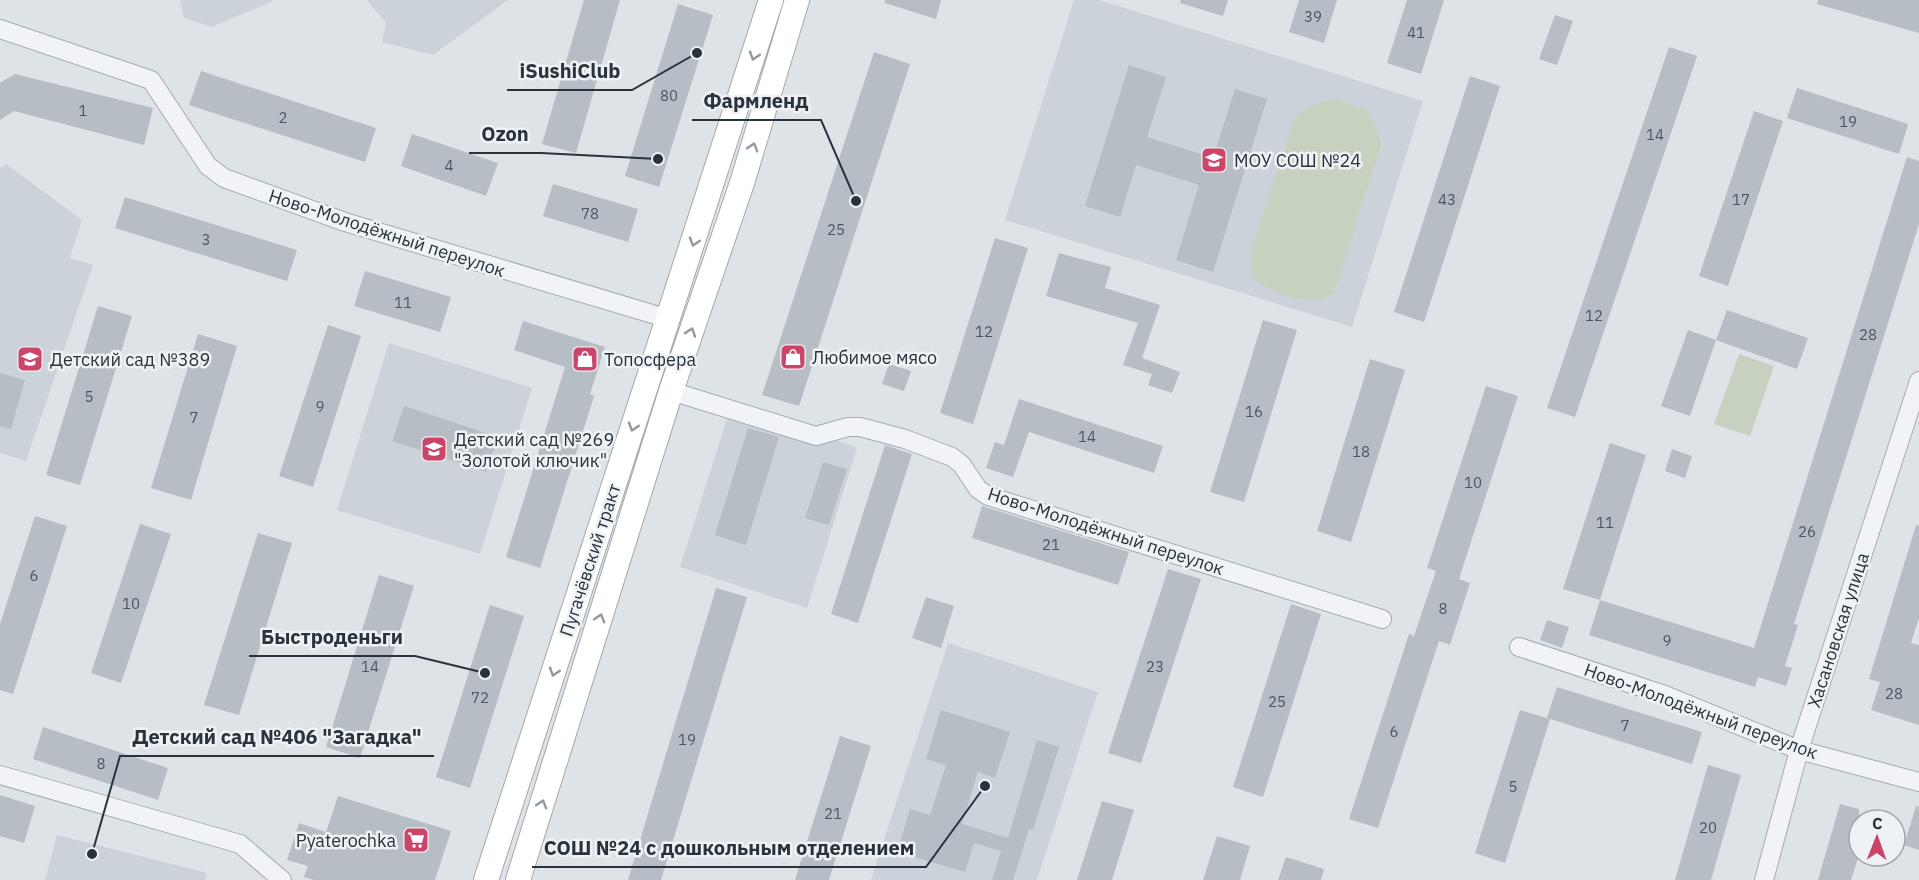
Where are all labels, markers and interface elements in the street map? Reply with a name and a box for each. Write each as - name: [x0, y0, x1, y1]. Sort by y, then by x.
- house number: 39: [1304, 7, 1322, 26]
- house number: 41: [1407, 23, 1425, 42]
- one-way arrow: [749, 50, 761, 61]
- callout: iSushiClub: [507, 52, 632, 90]
- text: iSushiClub: [520, 57, 621, 84]
- callout: Фармленд: [692, 82, 821, 120]
- house number: 80: [660, 86, 678, 105]
- text: Фармленд: [704, 87, 809, 114]
- house number: 1: [78, 101, 88, 120]
- house number: 2: [278, 108, 288, 127]
- house number: 19: [1839, 112, 1857, 131]
- callout: Ozon: [469, 115, 541, 153]
- text: Ozon: [481, 120, 529, 147]
- house number: 14: [1646, 125, 1664, 144]
- one-way arrow: [746, 142, 758, 153]
- school or university icon: МОУ СОШ №24: [1199, 145, 1229, 175]
- place label: МОУ СОШ №24: [1234, 149, 1361, 172]
- house number: 4: [444, 156, 454, 175]
- street label: Ново-Молодёжный переулок: [266, 184, 508, 282]
- house number: 43: [1438, 190, 1456, 209]
- house number: 17: [1732, 190, 1750, 209]
- house number: 78: [581, 204, 599, 223]
- house number: 25: [827, 220, 845, 239]
- house number: 3: [201, 230, 211, 249]
- one-way arrow: [689, 236, 702, 247]
- house number: 11: [394, 293, 412, 312]
- house number: 12: [1585, 306, 1603, 325]
- house number: 12: [975, 322, 993, 341]
- house number: 28: [1859, 325, 1877, 344]
- one-way arrow: [684, 327, 696, 338]
- shop icon: Любимое мясо: [778, 342, 808, 372]
- school or university icon: Детский сад №389: [15, 344, 45, 374]
- shop icon: Топосфера: [570, 344, 600, 374]
- place label: Любимое мясо: [812, 346, 937, 369]
- place label: Детский сад №389: [50, 348, 210, 371]
- place label: Топосфера: [604, 348, 696, 371]
- house number: 5: [84, 387, 94, 406]
- house number: 9: [315, 397, 325, 416]
- house number: 16: [1245, 402, 1263, 421]
- house number: 7: [189, 408, 199, 427]
- one-way arrow: [628, 421, 641, 432]
- house number: 14: [1078, 427, 1096, 446]
- place label: Детский сад №269 "Золотой ключик": [454, 428, 614, 472]
- school or university icon: Детский сад №269 "Золотой ключик": [419, 434, 449, 464]
- house number: 18: [1352, 442, 1370, 461]
- house number: 10: [1464, 473, 1482, 492]
- street label: Пугачёвский тракт: [554, 480, 626, 639]
- street label: Ново-Молодёжный переулок: [985, 482, 1227, 580]
- house number: 11: [1596, 513, 1614, 532]
- house number: 26: [1798, 522, 1816, 541]
- house number: 21: [1042, 535, 1060, 554]
- street label: Хасановская улица: [1802, 549, 1874, 711]
- house number: 6: [29, 566, 39, 585]
- house number: 10: [122, 594, 140, 613]
- house number: 8: [1438, 599, 1448, 618]
- one-way arrow: [593, 613, 605, 624]
- callout: Быстроденьги: [249, 618, 415, 656]
- text: Быстроденьги: [261, 623, 403, 650]
- house number: 9: [1662, 631, 1672, 650]
- house number: 14: [361, 657, 379, 676]
- house number: 23: [1146, 657, 1164, 676]
- street label: Ново-Молодёжный переулок: [1581, 658, 1821, 764]
- one-way arrow: [549, 666, 561, 677]
- house number: 28: [1885, 684, 1903, 703]
- house number: 72: [471, 688, 489, 707]
- house number: 25: [1268, 692, 1286, 711]
- house number: 7: [1620, 716, 1630, 735]
- callout: Детский сад №406 "Загадка": [120, 718, 434, 756]
- house number: 6: [1389, 722, 1399, 741]
- text: Детский сад №406 "Загадка": [132, 723, 422, 750]
- house number: 19: [678, 730, 696, 749]
- house number: 8: [96, 754, 106, 773]
- house number: 5: [1508, 777, 1518, 796]
- one-way arrow: [535, 799, 547, 810]
- house number: 21: [824, 804, 842, 823]
- north arrow: [1847, 808, 1907, 868]
- text: С: [1872, 813, 1883, 833]
- house number: 20: [1699, 818, 1717, 837]
- supermarket icon: Pyaterochka: [401, 825, 431, 855]
- place label: Pyaterochka: [296, 829, 396, 852]
- callout: СОШ №24 с дошкольным отделением: [532, 829, 926, 867]
- text: СОШ №24 с дошкольным отделением: [544, 834, 914, 861]

